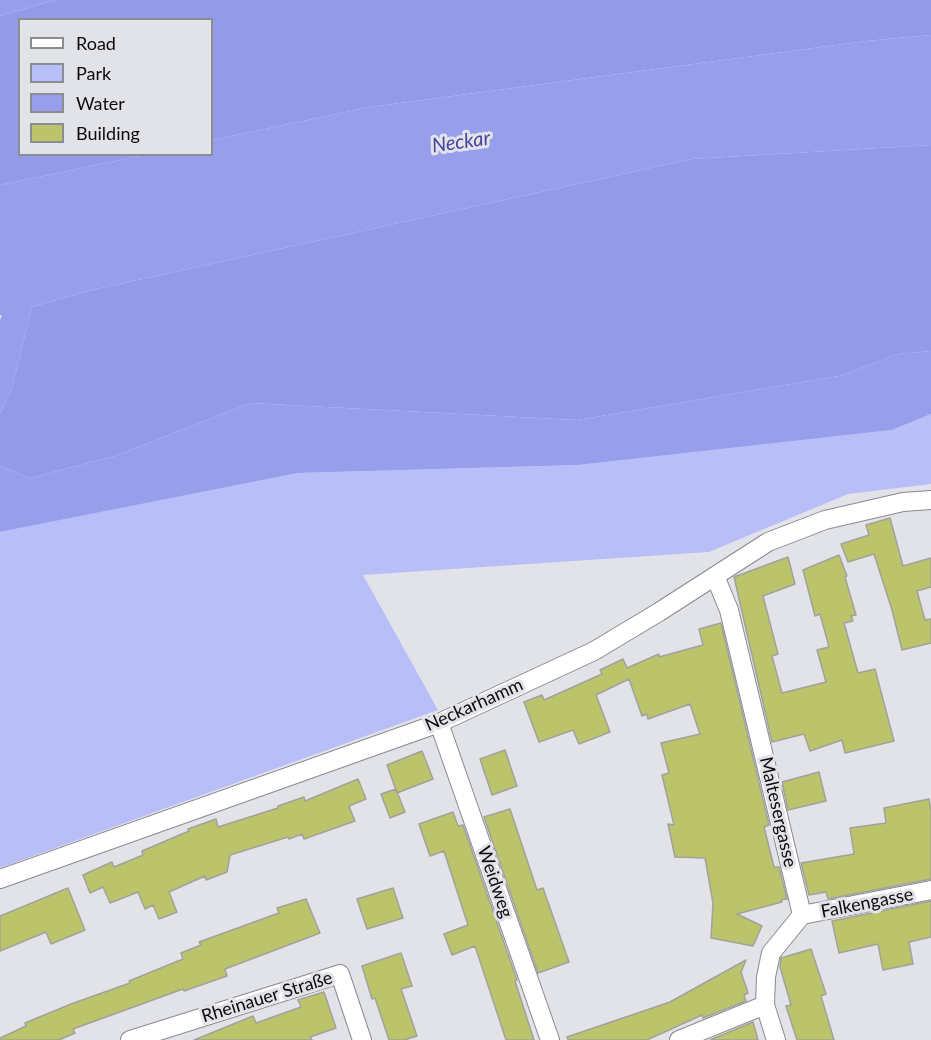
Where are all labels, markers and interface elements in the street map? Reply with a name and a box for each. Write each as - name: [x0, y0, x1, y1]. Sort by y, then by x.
- legend: [18, 18, 213, 156]
- text: Road: [76, 32, 116, 54]
- text: Park: [76, 62, 111, 84]
- text: Water: [76, 92, 125, 114]
- text: Building: [76, 122, 140, 144]
- water label: Neckar: [430, 126, 492, 158]
- street label: Neckarhamm: [422, 674, 526, 736]
- street label: Maltesergasse: [755, 755, 801, 869]
- street label: Weidweg: [473, 843, 517, 921]
- street label: Falkengasse: [819, 883, 915, 923]
- street label: Rheinauer Straße: [199, 967, 335, 1027]

